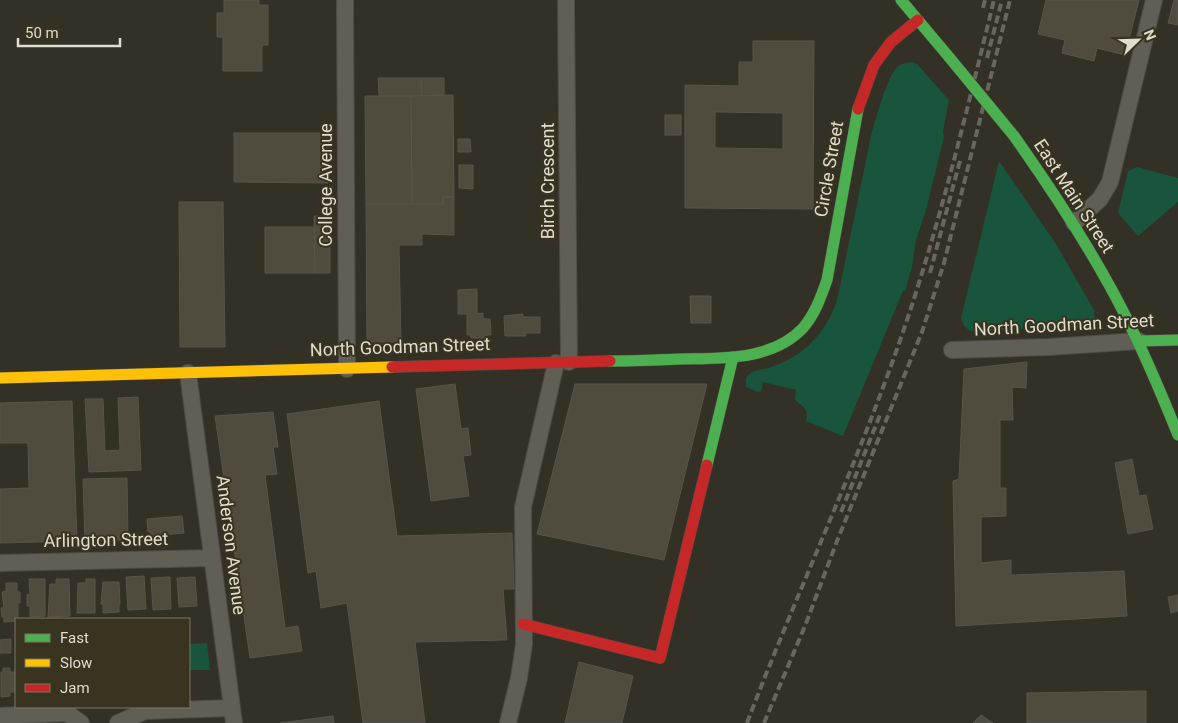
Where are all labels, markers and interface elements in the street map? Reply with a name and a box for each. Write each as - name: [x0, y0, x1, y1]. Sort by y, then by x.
- scale bar: [18, 15, 120, 47]
- north arrow: [1113, 15, 1163, 65]
- text: 50 m: [25, 24, 59, 42]
- text: N: [1141, 27, 1159, 43]
- street label: Circle Street: [810, 119, 847, 219]
- street label: College Avenue: [315, 123, 336, 247]
- street label: Birch Crescent: [537, 123, 558, 239]
- street label: East Main Street: [1030, 135, 1119, 257]
- street label: North Goodman Street: [973, 309, 1155, 340]
- street label: North Goodman Street: [310, 333, 491, 360]
- street label: Anderson Avenue: [213, 474, 250, 616]
- street label: Arlington Street: [44, 528, 169, 551]
- legend: [15, 618, 190, 708]
- text: Fast: [60, 629, 89, 647]
- text: Slow: [60, 654, 92, 672]
- text: Jam: [60, 679, 90, 697]

